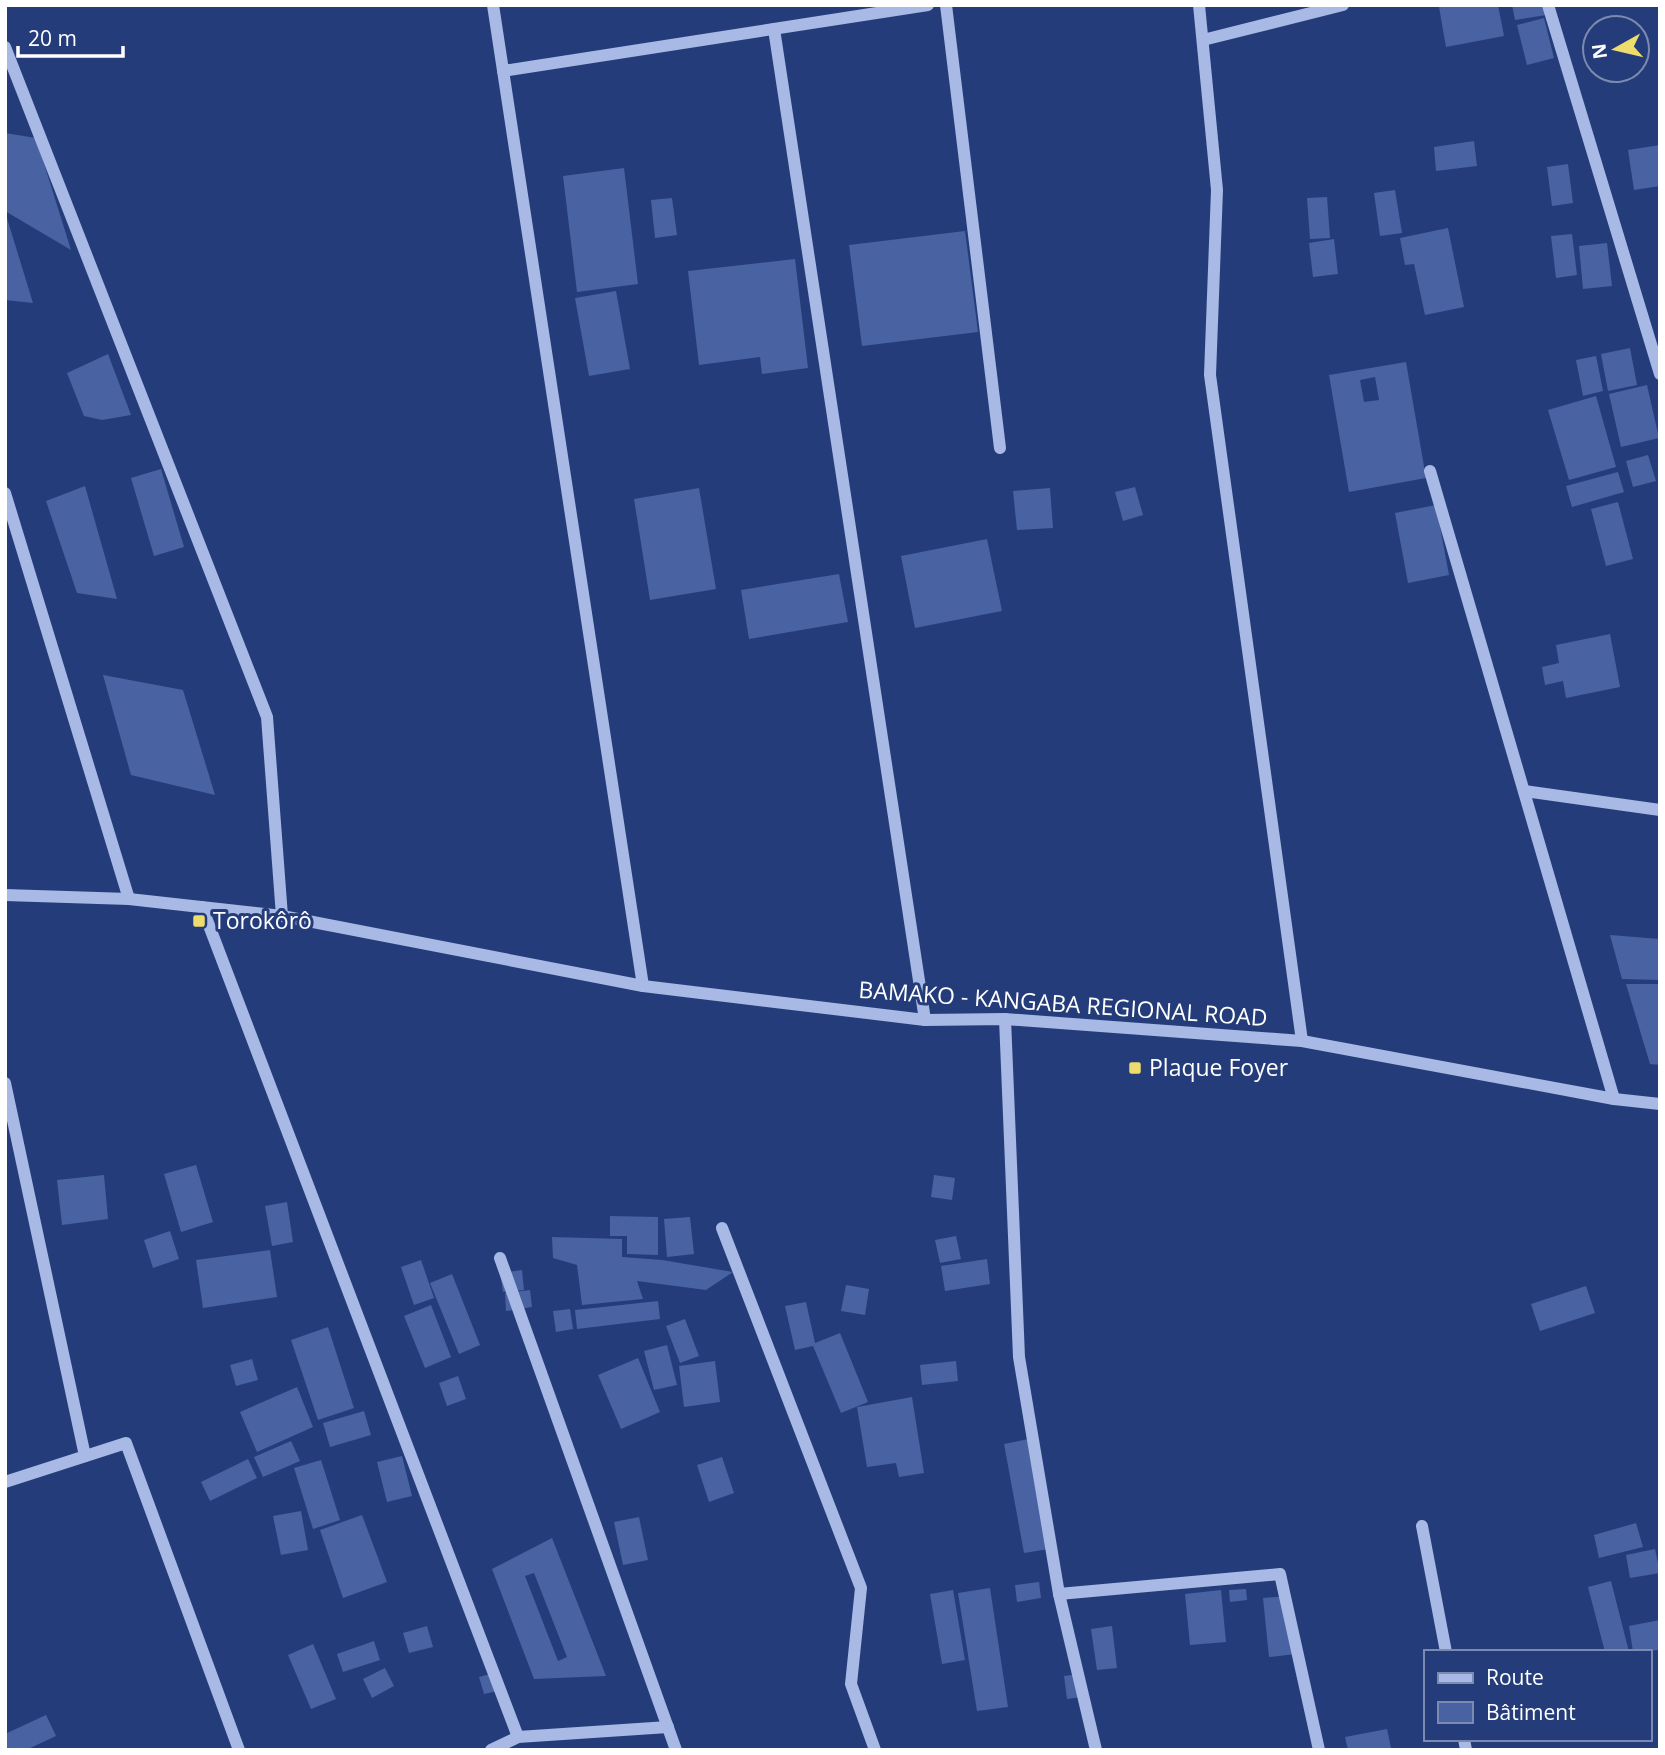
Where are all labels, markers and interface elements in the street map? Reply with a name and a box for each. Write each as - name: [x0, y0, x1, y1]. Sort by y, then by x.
- scale bar: [18, 14, 122, 58]
- north arrow: [1581, 14, 1651, 84]
- text: 20 m: [28, 24, 77, 52]
- text: N: [1585, 42, 1613, 61]
- place label: Torokôrô: [213, 904, 312, 936]
- marker: Torokôrô: [191, 913, 207, 929]
- street label: BAMAKO - KANGABA REGIONAL ROAD: [858, 973, 1269, 1033]
- place label: Plaque Foyer: [1149, 1051, 1289, 1083]
- marker: Plaque Foyer: [1127, 1060, 1143, 1076]
- legend: [1424, 1650, 1651, 1741]
- text: Route: [1486, 1663, 1544, 1691]
- text: Bâtiment: [1486, 1698, 1576, 1726]

